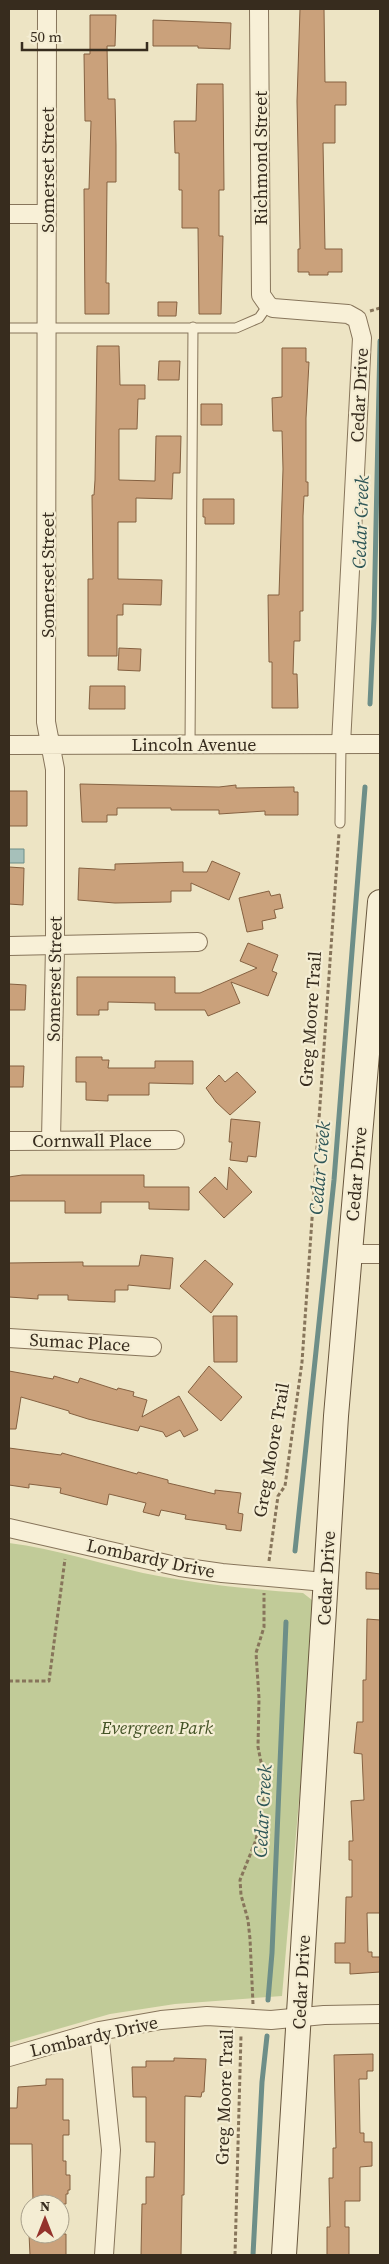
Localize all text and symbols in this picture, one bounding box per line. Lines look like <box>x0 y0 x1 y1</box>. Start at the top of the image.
scale bar <box>22 20 148 52</box>
text: 50 m <box>30 26 62 47</box>
street label: Richmond Street <box>248 91 273 225</box>
street label: Somerset Street <box>35 107 60 233</box>
street label: Cedar Drive <box>344 347 374 443</box>
water label: Cedar Creek <box>345 475 375 569</box>
street label: Somerset Street <box>35 512 60 638</box>
street label: Lincoln Avenue <box>131 732 257 757</box>
street label: Somerset Street <box>40 916 68 1042</box>
street label: Greg Moore Trail <box>293 950 327 1088</box>
water label: Cedar Creek <box>302 1120 336 1216</box>
street label: Cedar Drive <box>339 1126 373 1222</box>
street label: Cornwall Place <box>32 1128 152 1153</box>
street label: Sumac Place <box>29 1327 131 1357</box>
street label: Greg Moore Trail <box>247 1381 295 1519</box>
street label: Cedar Drive <box>311 1530 341 1626</box>
street label: Lombardy Drive <box>85 1532 217 1584</box>
park label: Evergreen Park <box>100 1715 213 1740</box>
water label: Cedar Creek <box>247 1764 277 1858</box>
street label: Cedar Drive <box>286 1934 316 2030</box>
street label: Lombardy Drive <box>28 2009 160 2063</box>
street label: Greg Moore Trail <box>209 2029 239 2165</box>
north arrow <box>20 2194 70 2244</box>
text: N <box>40 2196 50 2216</box>

